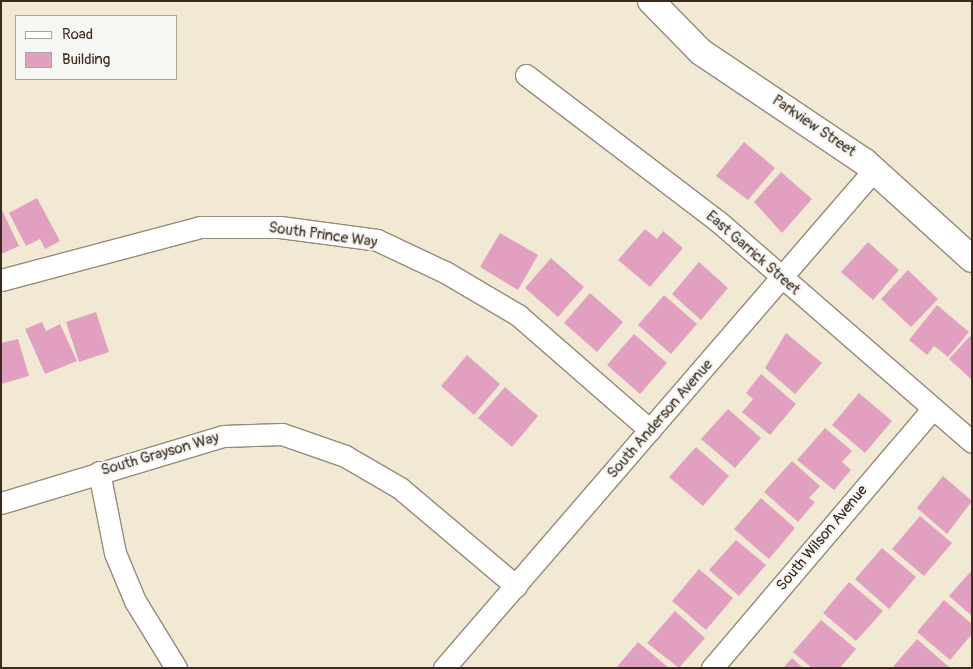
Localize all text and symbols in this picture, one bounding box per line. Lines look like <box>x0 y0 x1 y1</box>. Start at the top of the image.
legend <box>15 15 178 80</box>
text: Road <box>62 25 93 44</box>
text: Building <box>62 50 110 69</box>
street label: Parkview Street <box>769 91 859 161</box>
street label: East Garrick Street <box>702 207 804 299</box>
street label: South Prince Way <box>268 218 378 252</box>
street label: South Anderson Avenue <box>603 356 717 482</box>
street label: South Grayson Way <box>99 429 221 479</box>
street label: South Wilson Avenue <box>773 482 871 594</box>

